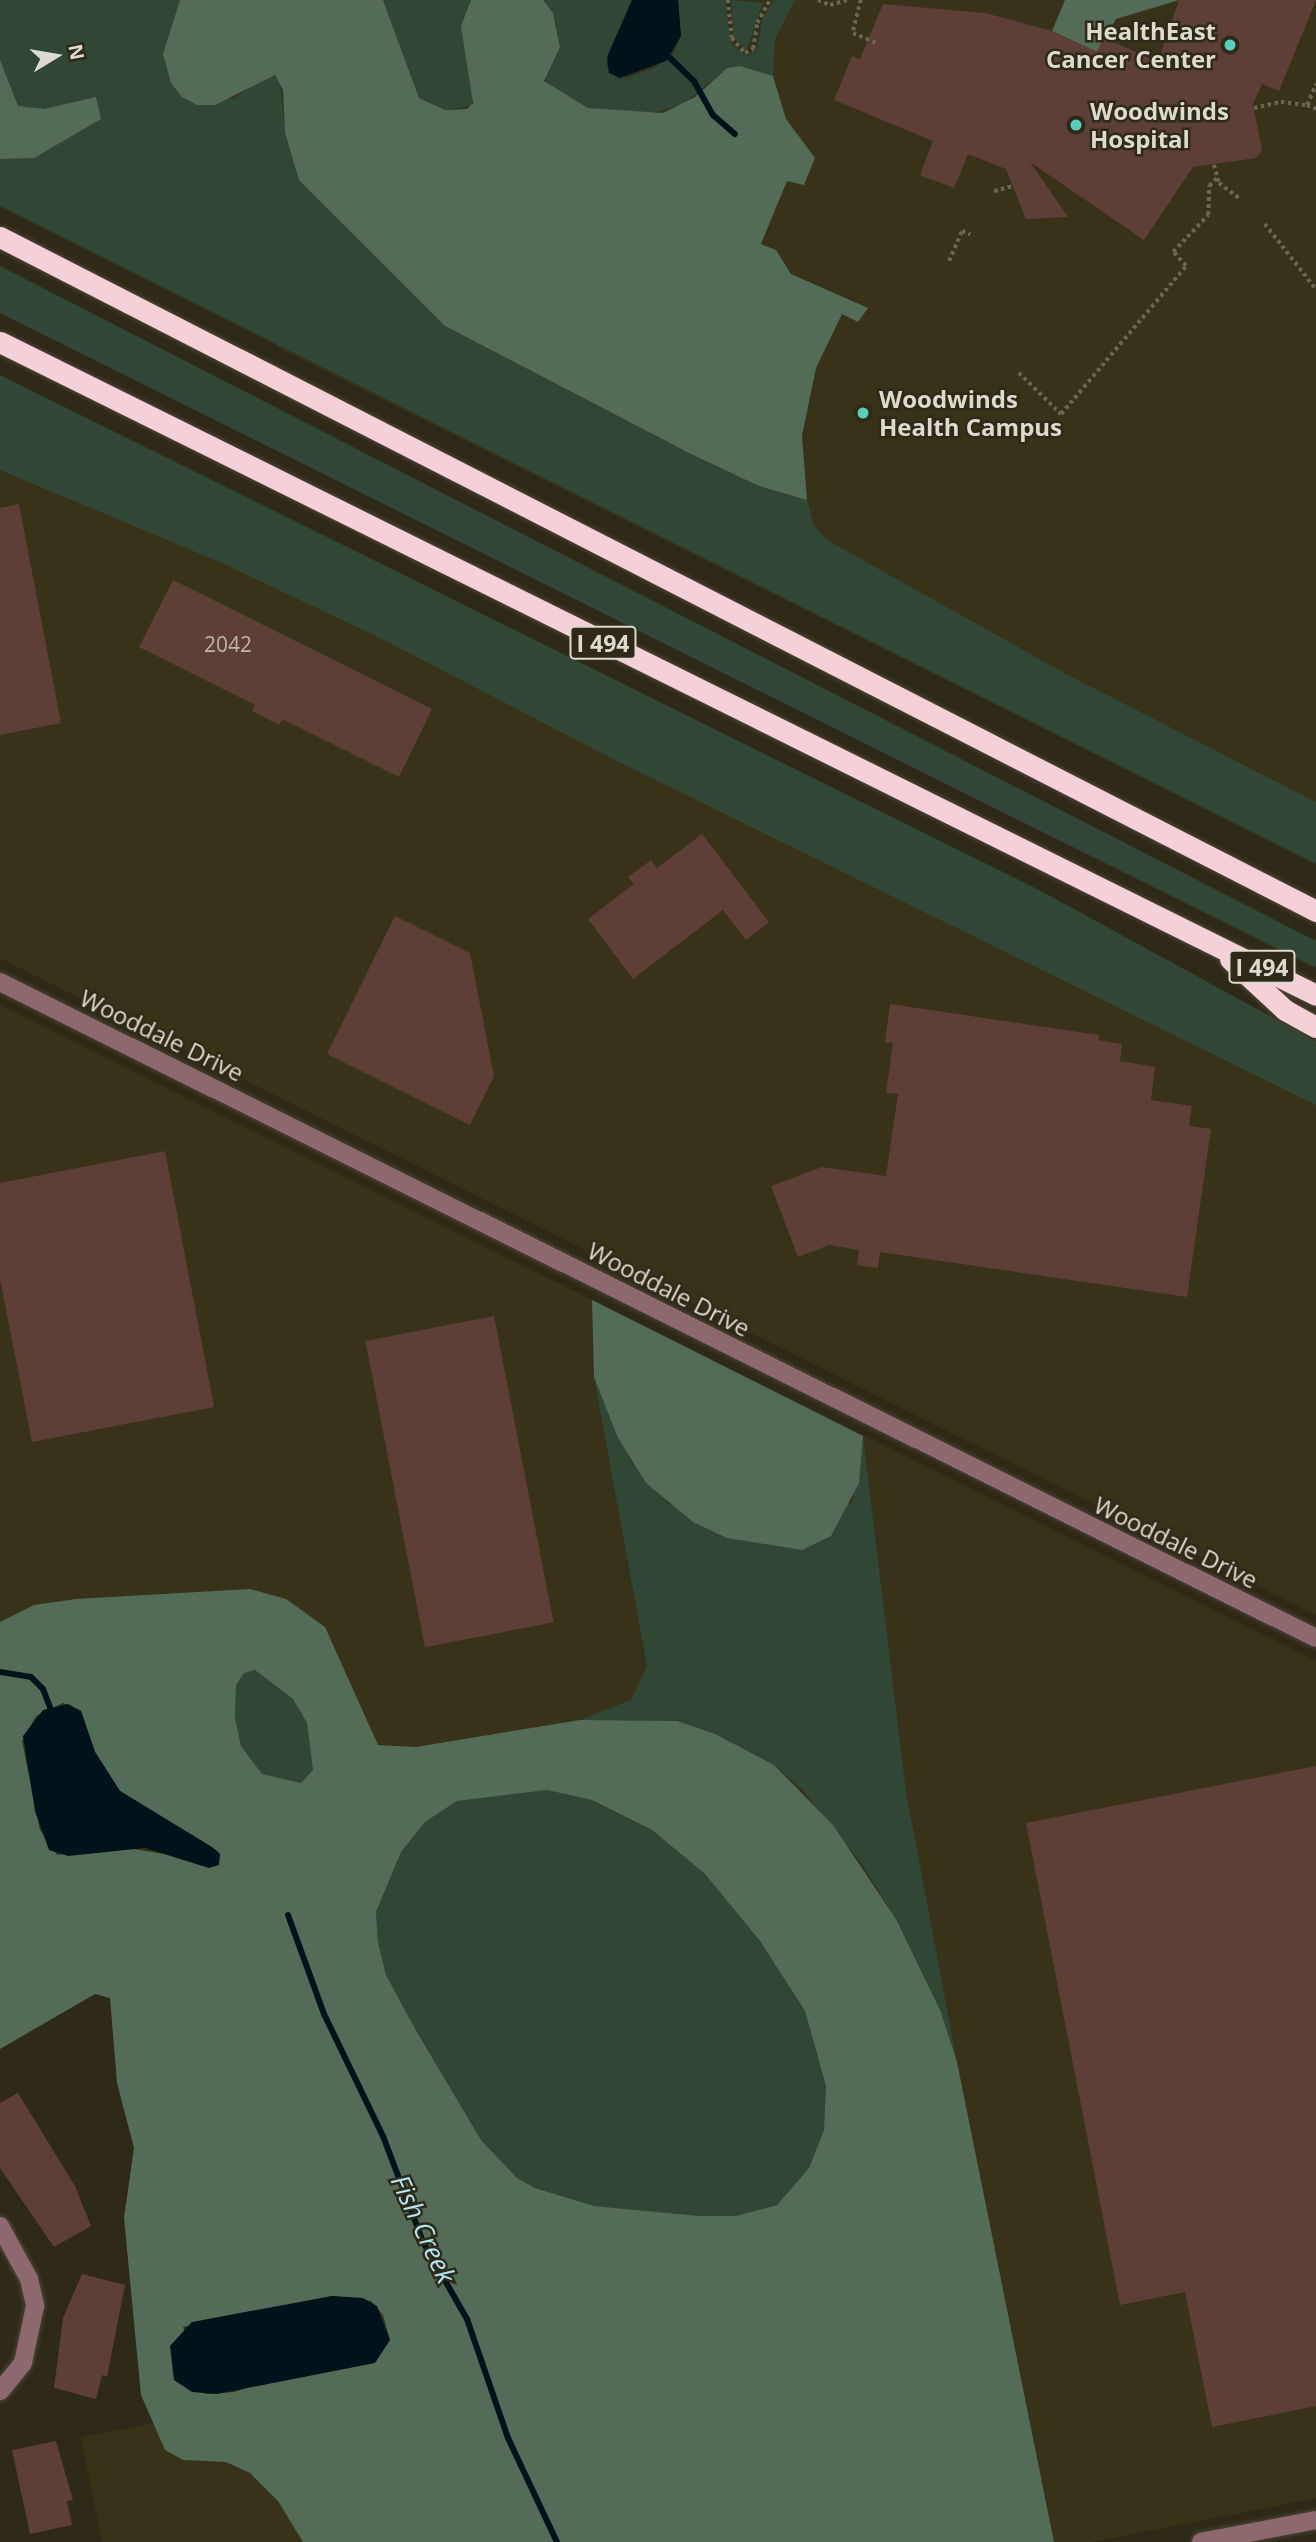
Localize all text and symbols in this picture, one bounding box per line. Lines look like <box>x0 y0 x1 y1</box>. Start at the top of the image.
place label: HealthEast Cancer Center <box>1046 17 1216 73</box>
north arrow <box>21 21 91 91</box>
marker: HealthEast Cancer Center <box>1222 37 1238 53</box>
text: N <box>62 42 91 62</box>
place label: Woodwinds Hospital <box>1090 97 1229 153</box>
marker: Woodwinds Hospital <box>1068 117 1084 133</box>
place label: Woodwinds Health Campus <box>879 385 1062 441</box>
marker: Woodwinds Health Campus <box>853 403 873 423</box>
road number: I 494 <box>568 624 638 663</box>
house number: 2042 <box>204 631 252 657</box>
road number: I 494 <box>1227 948 1297 986</box>
street label: Wooddale Drive <box>76 983 248 1087</box>
street label: Wooddale Drive <box>583 1236 755 1342</box>
street label: Wooddale Drive <box>1090 1490 1262 1594</box>
water label: Fish Creek <box>384 2170 462 2288</box>

